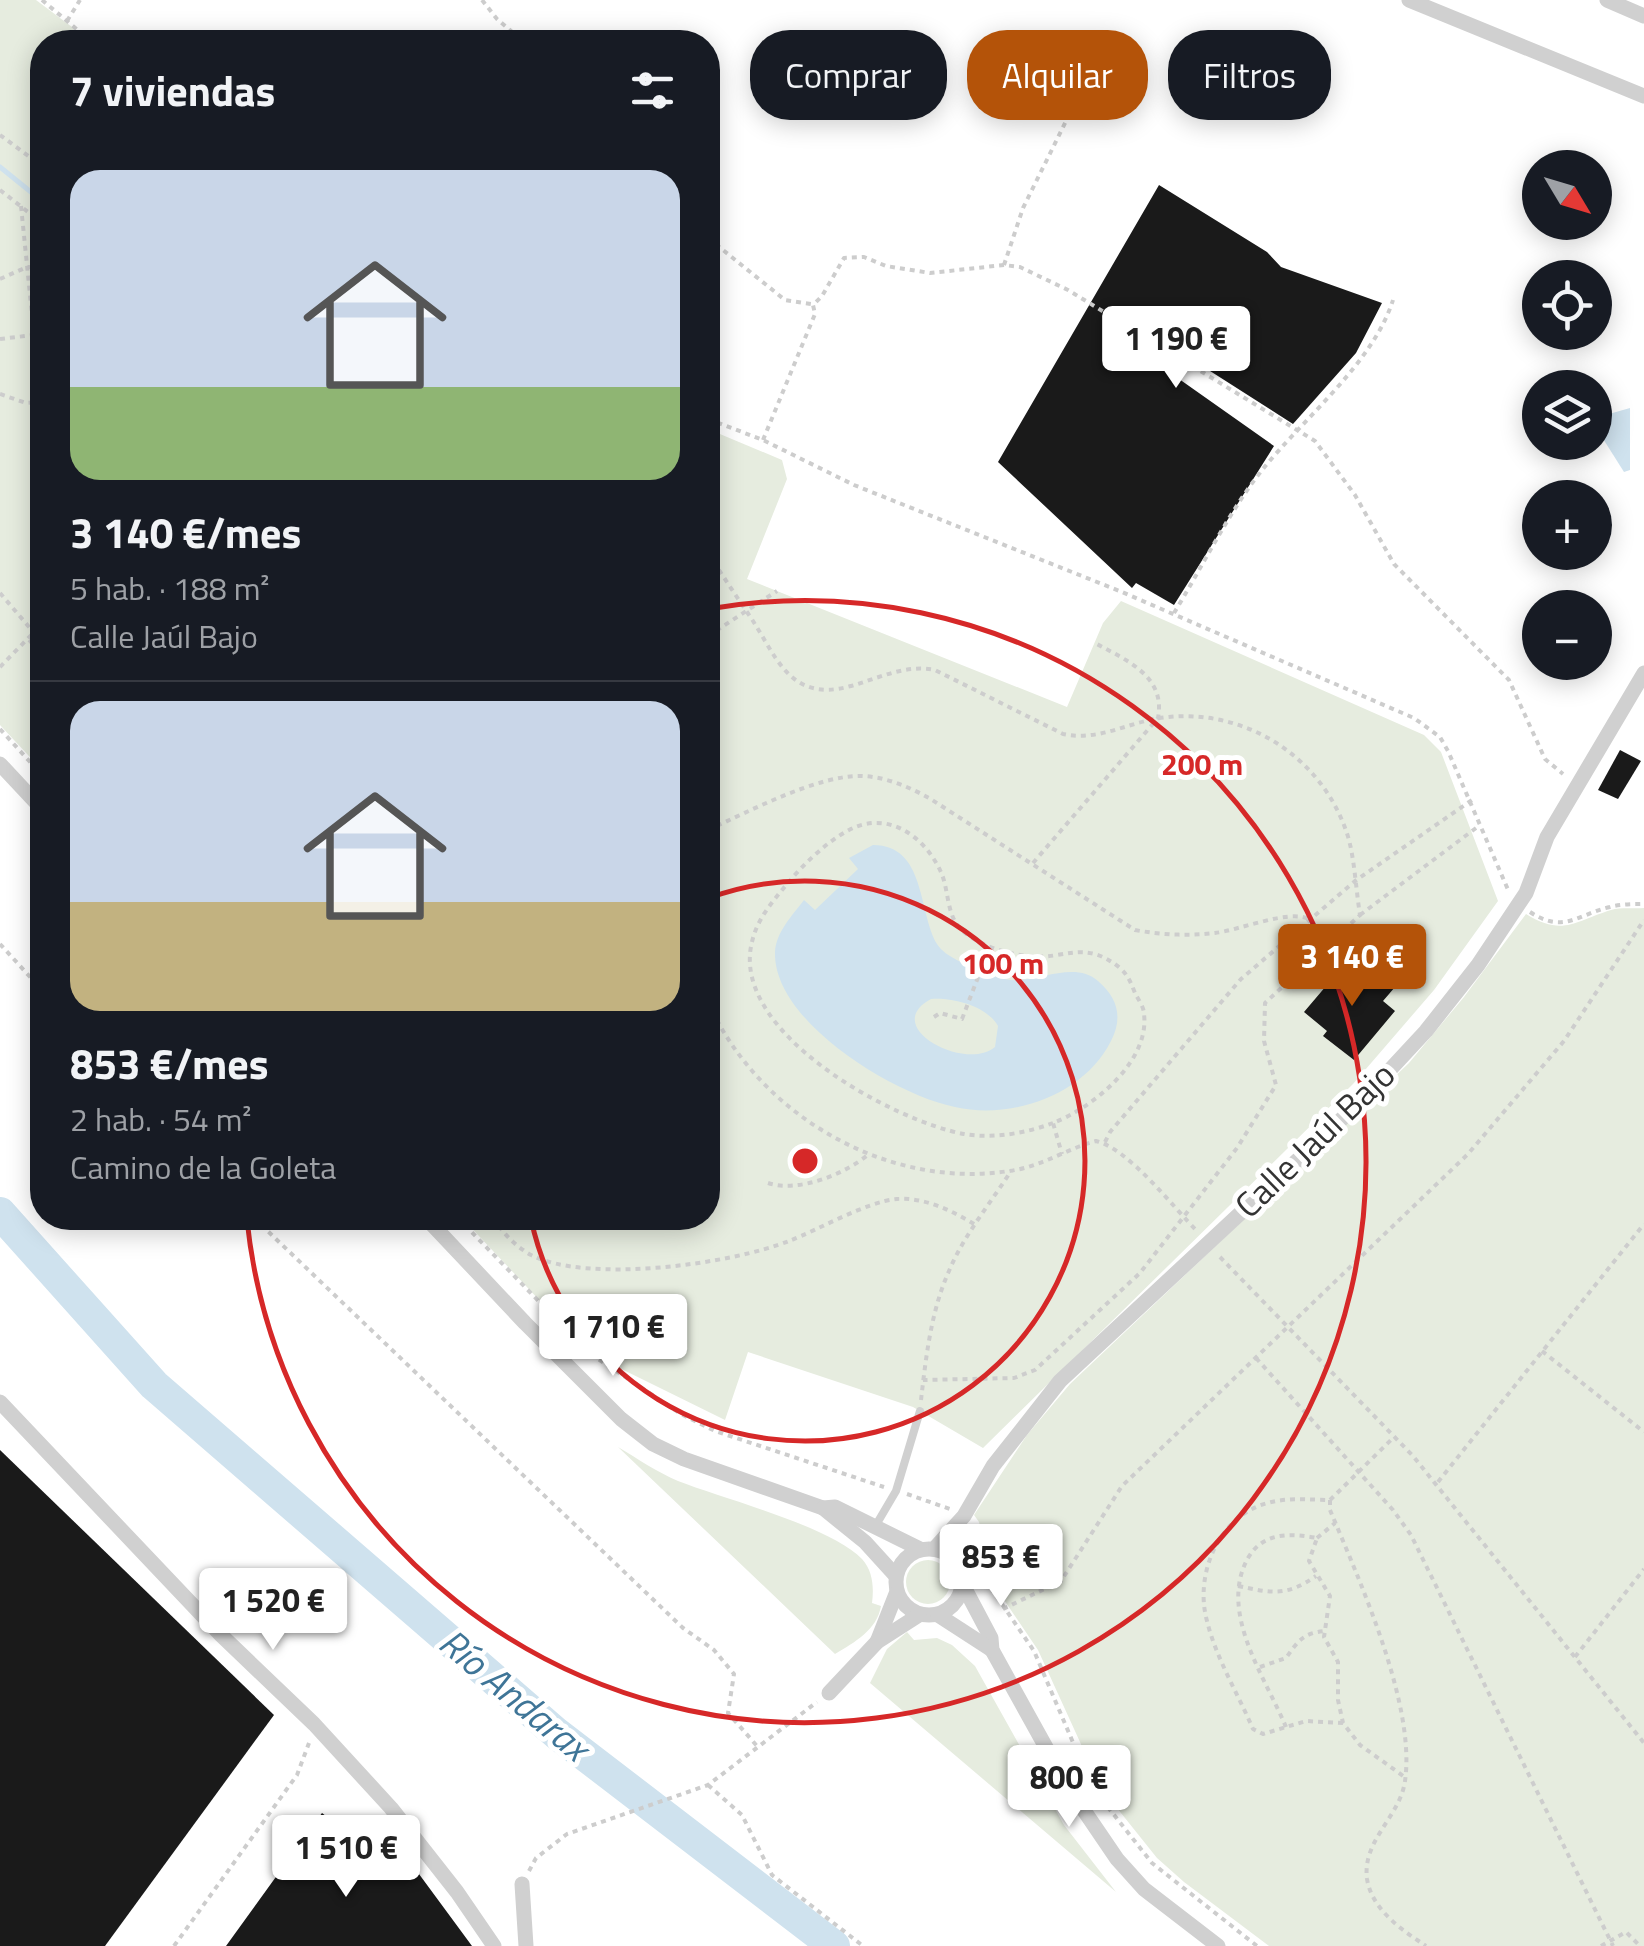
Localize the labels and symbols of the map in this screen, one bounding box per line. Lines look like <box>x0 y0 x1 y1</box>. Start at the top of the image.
north arrow <box>1522 150 1612 240</box>
pin: 1 190 € <box>1084 306 1268 391</box>
text: 200 m <box>1161 741 1243 787</box>
pin: 3 140 € <box>1260 924 1444 1009</box>
text: 100 m <box>962 940 1044 986</box>
street label: Calle Jaúl Bajo <box>1222 1049 1407 1230</box>
centre of rings <box>787 1143 823 1179</box>
pin: 1 710 € <box>521 1294 705 1379</box>
pin: 853 € <box>931 1524 1071 1609</box>
pin: 1 520 € <box>181 1568 365 1653</box>
water label: Río Andarax <box>427 1614 606 1777</box>
pin: 800 € <box>999 1745 1139 1830</box>
pin: 1 510 € <box>254 1815 438 1900</box>

